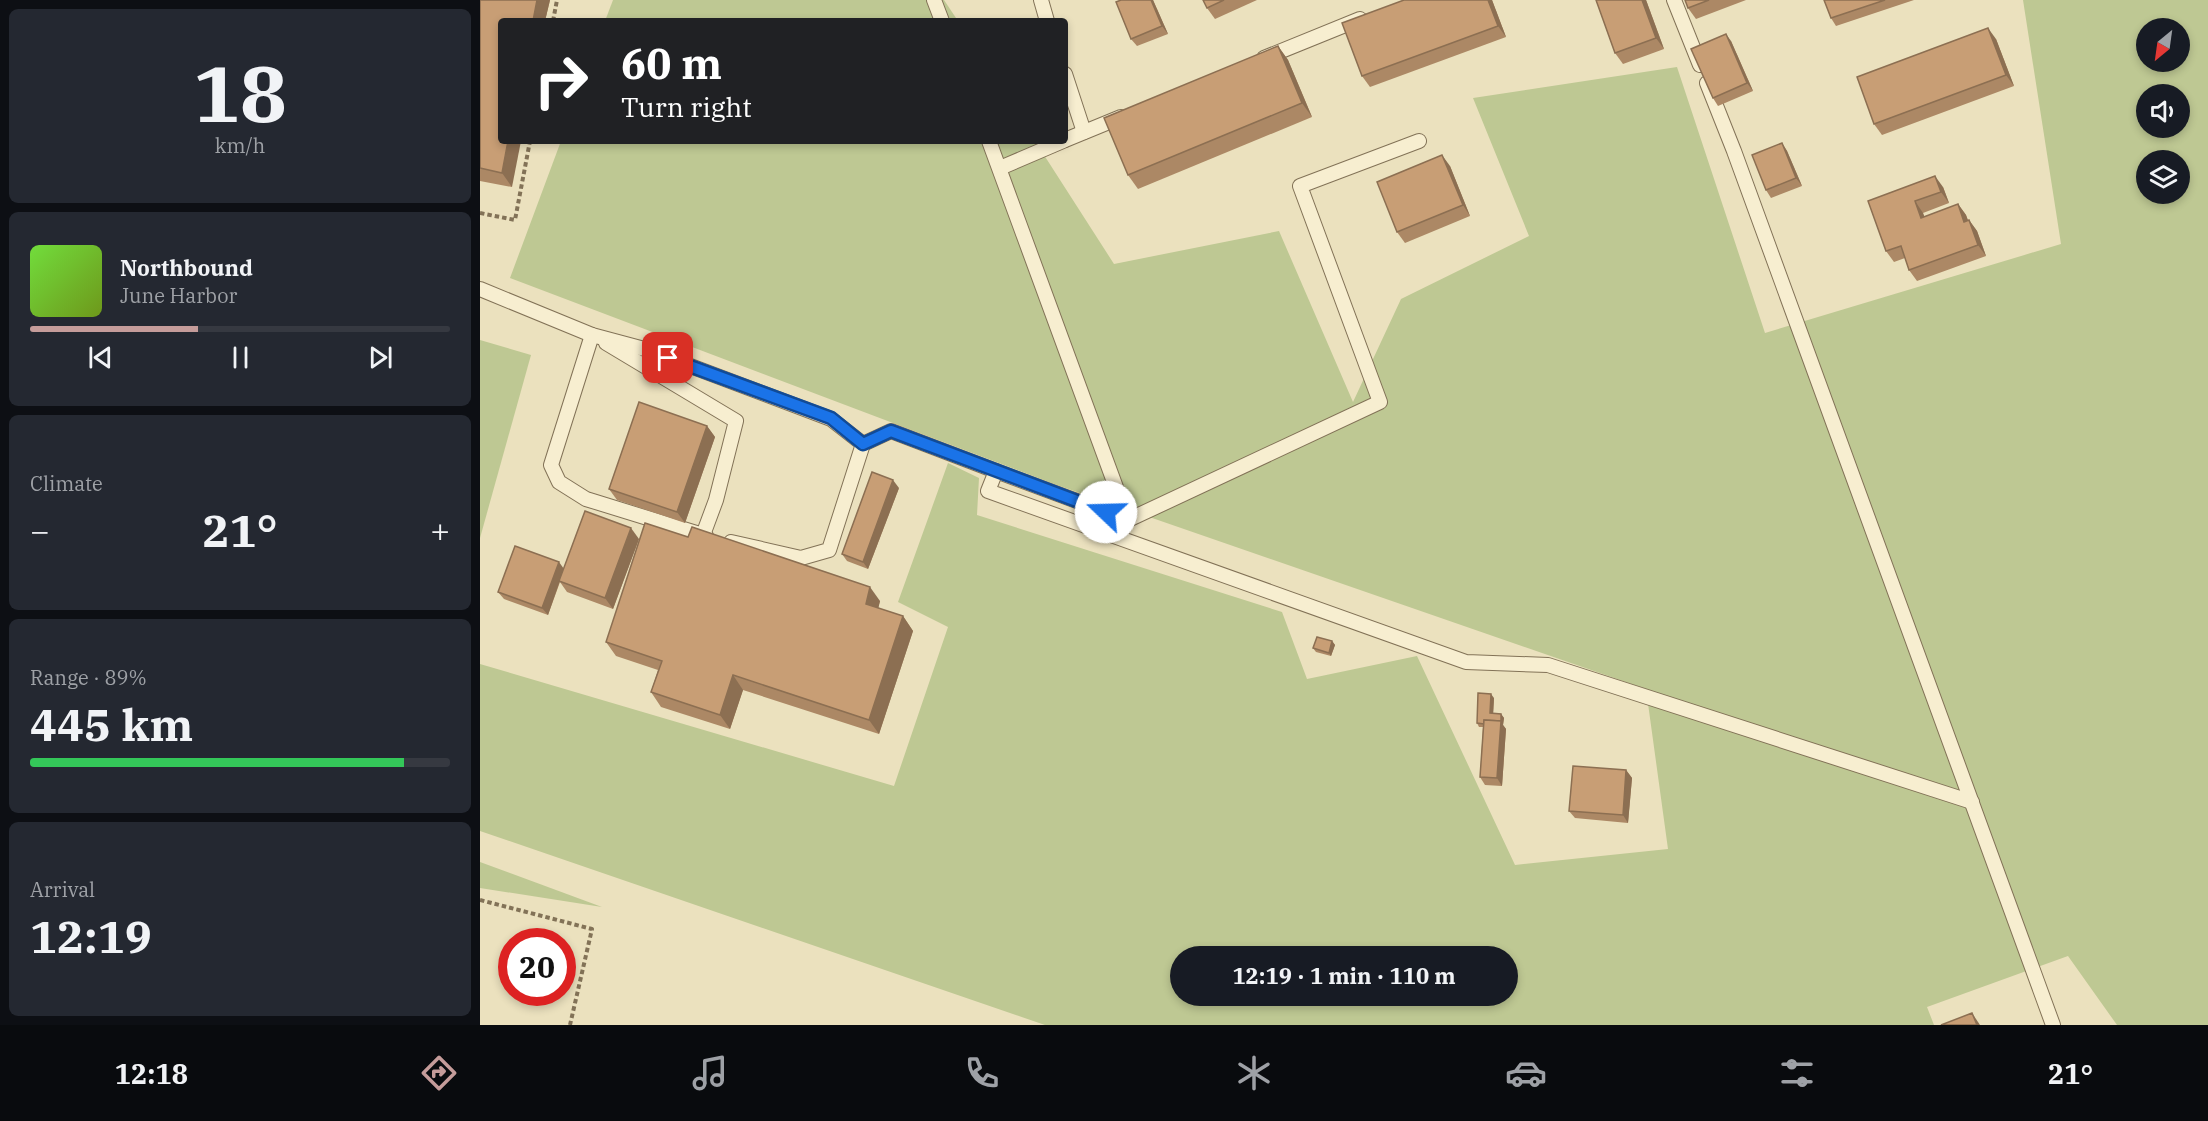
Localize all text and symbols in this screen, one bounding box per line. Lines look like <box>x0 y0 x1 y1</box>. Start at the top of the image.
north arrow <box>2136 18 2190 72</box>
map controls <box>2136 18 2190 204</box>
text: 60 m <box>621 36 722 91</box>
text: 18 <box>193 42 287 143</box>
icon: right <box>522 42 600 120</box>
button: sound <box>2136 84 2190 138</box>
text: Turn right <box>621 89 752 124</box>
text: km/h <box>215 132 265 159</box>
button: layers <box>2136 150 2190 204</box>
text: Northbound <box>120 253 253 282</box>
text: June Harbor <box>120 282 237 309</box>
pin <box>642 332 693 383</box>
icon: previous <box>84 341 117 374</box>
icon: pause <box>224 341 257 374</box>
icon: next <box>364 341 397 374</box>
icon: arrive <box>651 341 684 374</box>
text: Climate <box>30 470 103 497</box>
position arrow <box>1074 480 1138 544</box>
text: 21° <box>202 501 278 559</box>
text: − <box>30 509 50 552</box>
text: + <box>430 509 450 552</box>
text: Range · 89% <box>30 664 147 691</box>
text: 445 km <box>30 695 193 753</box>
text: Arrival <box>30 876 95 903</box>
text: 12:19 <box>30 907 152 965</box>
speed limit sign: 20 <box>498 928 576 1006</box>
text: 12:19 · 1 min · 110 m <box>1232 961 1456 990</box>
icon: directions <box>418 1052 460 1094</box>
icon: music <box>689 1052 731 1094</box>
icon: phone <box>961 1052 1003 1094</box>
icon: climate <box>1233 1052 1275 1094</box>
icon: car <box>1505 1052 1547 1094</box>
icon: filters <box>1776 1052 1818 1094</box>
text: 12:18 <box>115 1056 188 1091</box>
text: 21° <box>2048 1056 2093 1091</box>

